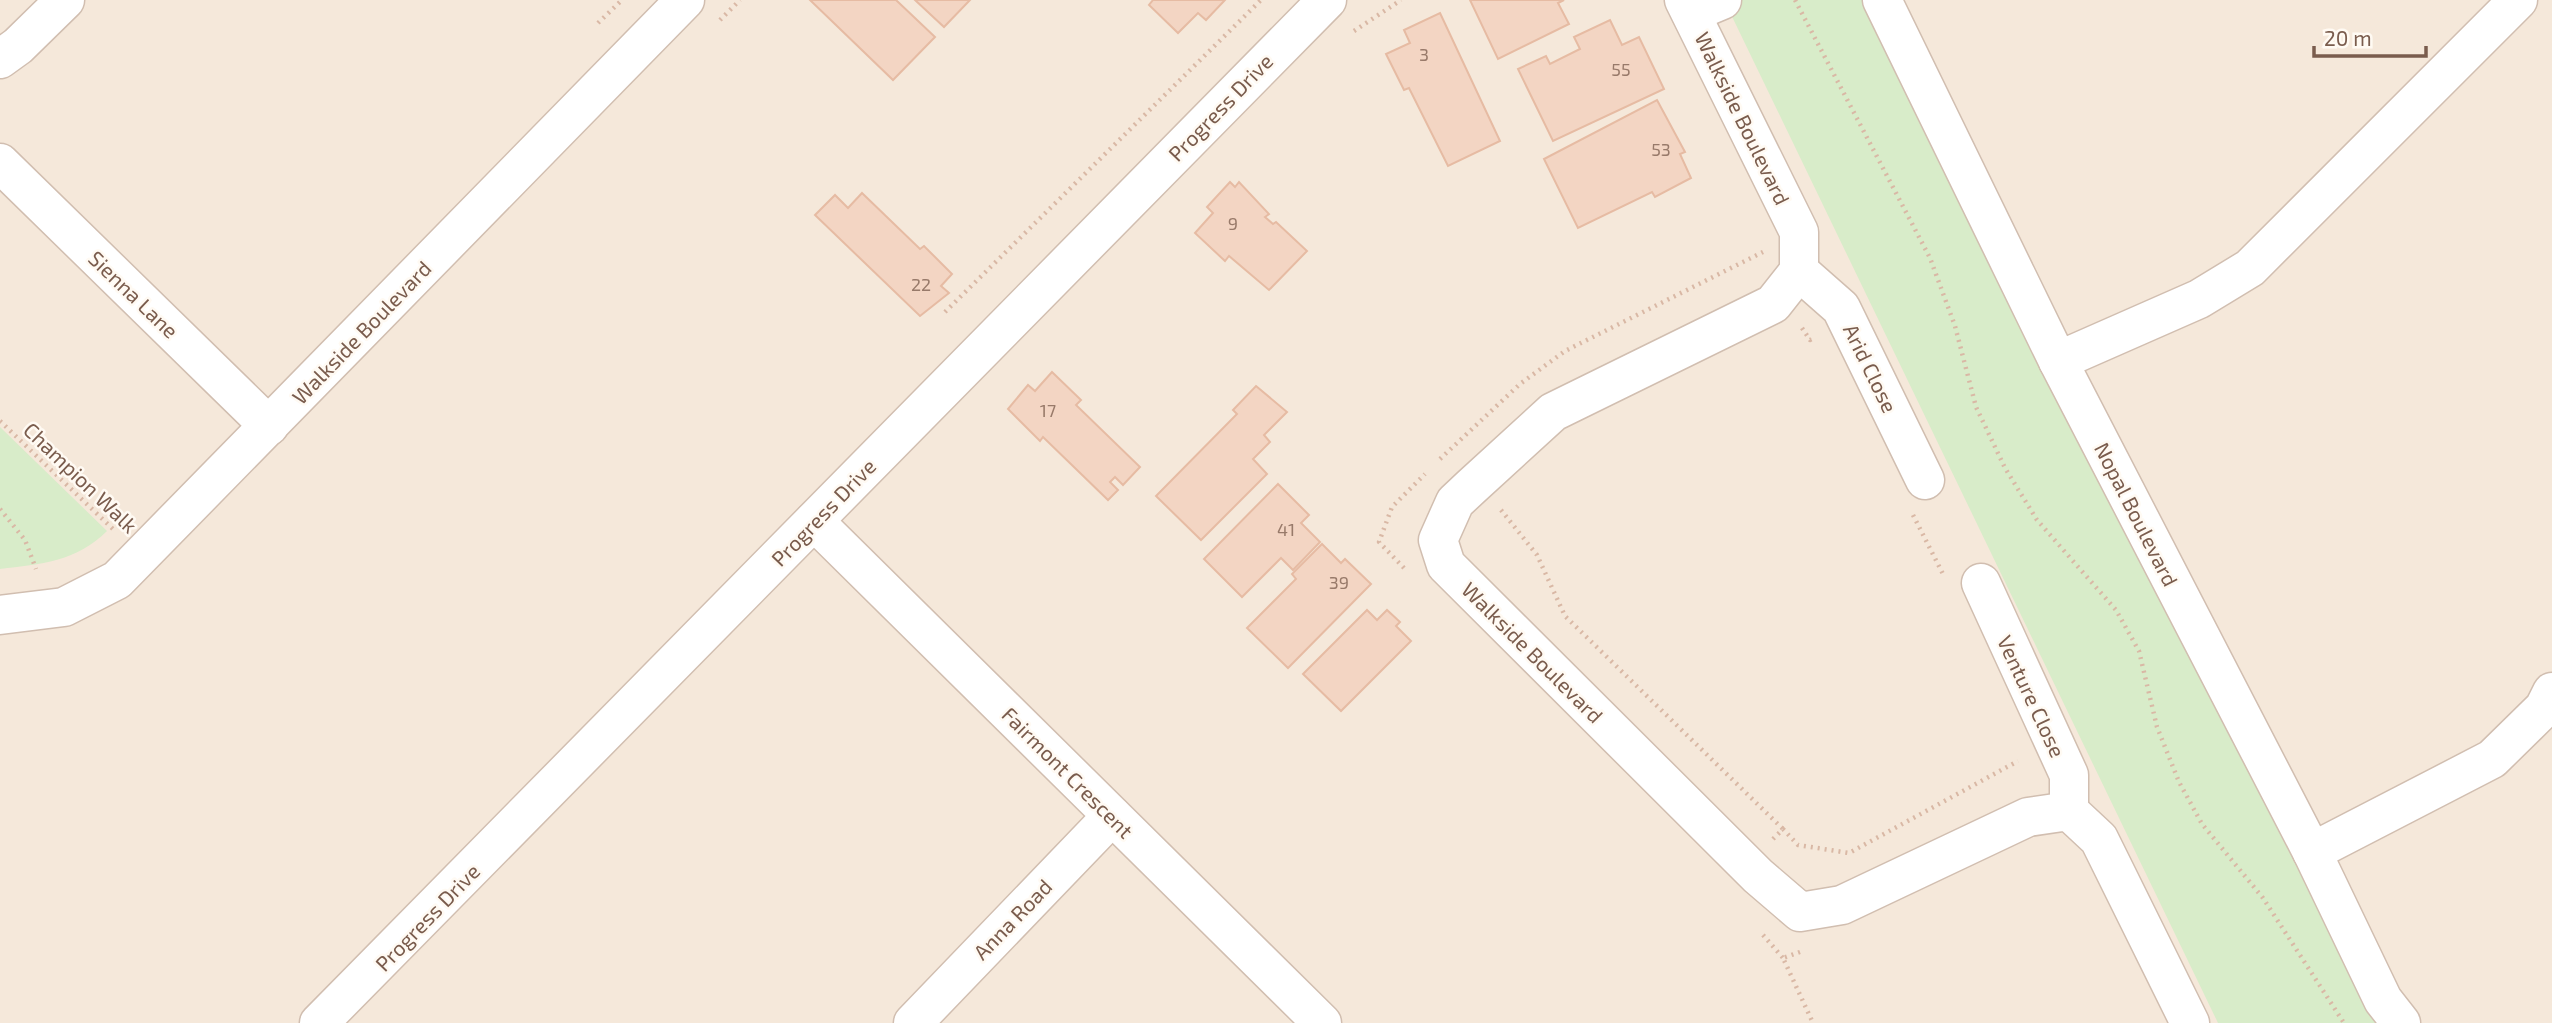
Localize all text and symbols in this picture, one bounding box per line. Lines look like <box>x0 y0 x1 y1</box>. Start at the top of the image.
scale bar <box>2314 14 2426 58</box>
text: 20 m <box>2324 25 2372 50</box>
street label: Walkside Boulevard <box>1690 28 1796 208</box>
house number: 3 <box>1419 43 1429 65</box>
street label: Progress Drive <box>1163 48 1277 166</box>
house number: 55 <box>1611 58 1631 80</box>
house number: 53 <box>1651 138 1671 160</box>
house number: 9 <box>1228 212 1238 234</box>
street label: Sienna Lane <box>84 245 184 343</box>
street label: Walkside Boulevard <box>286 255 436 409</box>
house number: 22 <box>911 273 931 295</box>
street label: Arid Close <box>1839 320 1903 416</box>
house number: 17 <box>1040 399 1056 421</box>
street label: Champion Walk <box>19 417 143 538</box>
street label: Nopal Boulevard <box>2090 438 2184 590</box>
street label: Progress Drive <box>766 453 880 571</box>
house number: 41 <box>1277 518 1295 540</box>
house number: 39 <box>1329 571 1349 593</box>
street label: Walkside Boulevard <box>1457 576 1609 728</box>
street label: Venture Close <box>1993 631 2071 761</box>
street label: Fairmont Crescent <box>997 701 1139 843</box>
street label: Progress Drive <box>370 858 484 976</box>
street label: Anna Road <box>968 874 1056 964</box>

